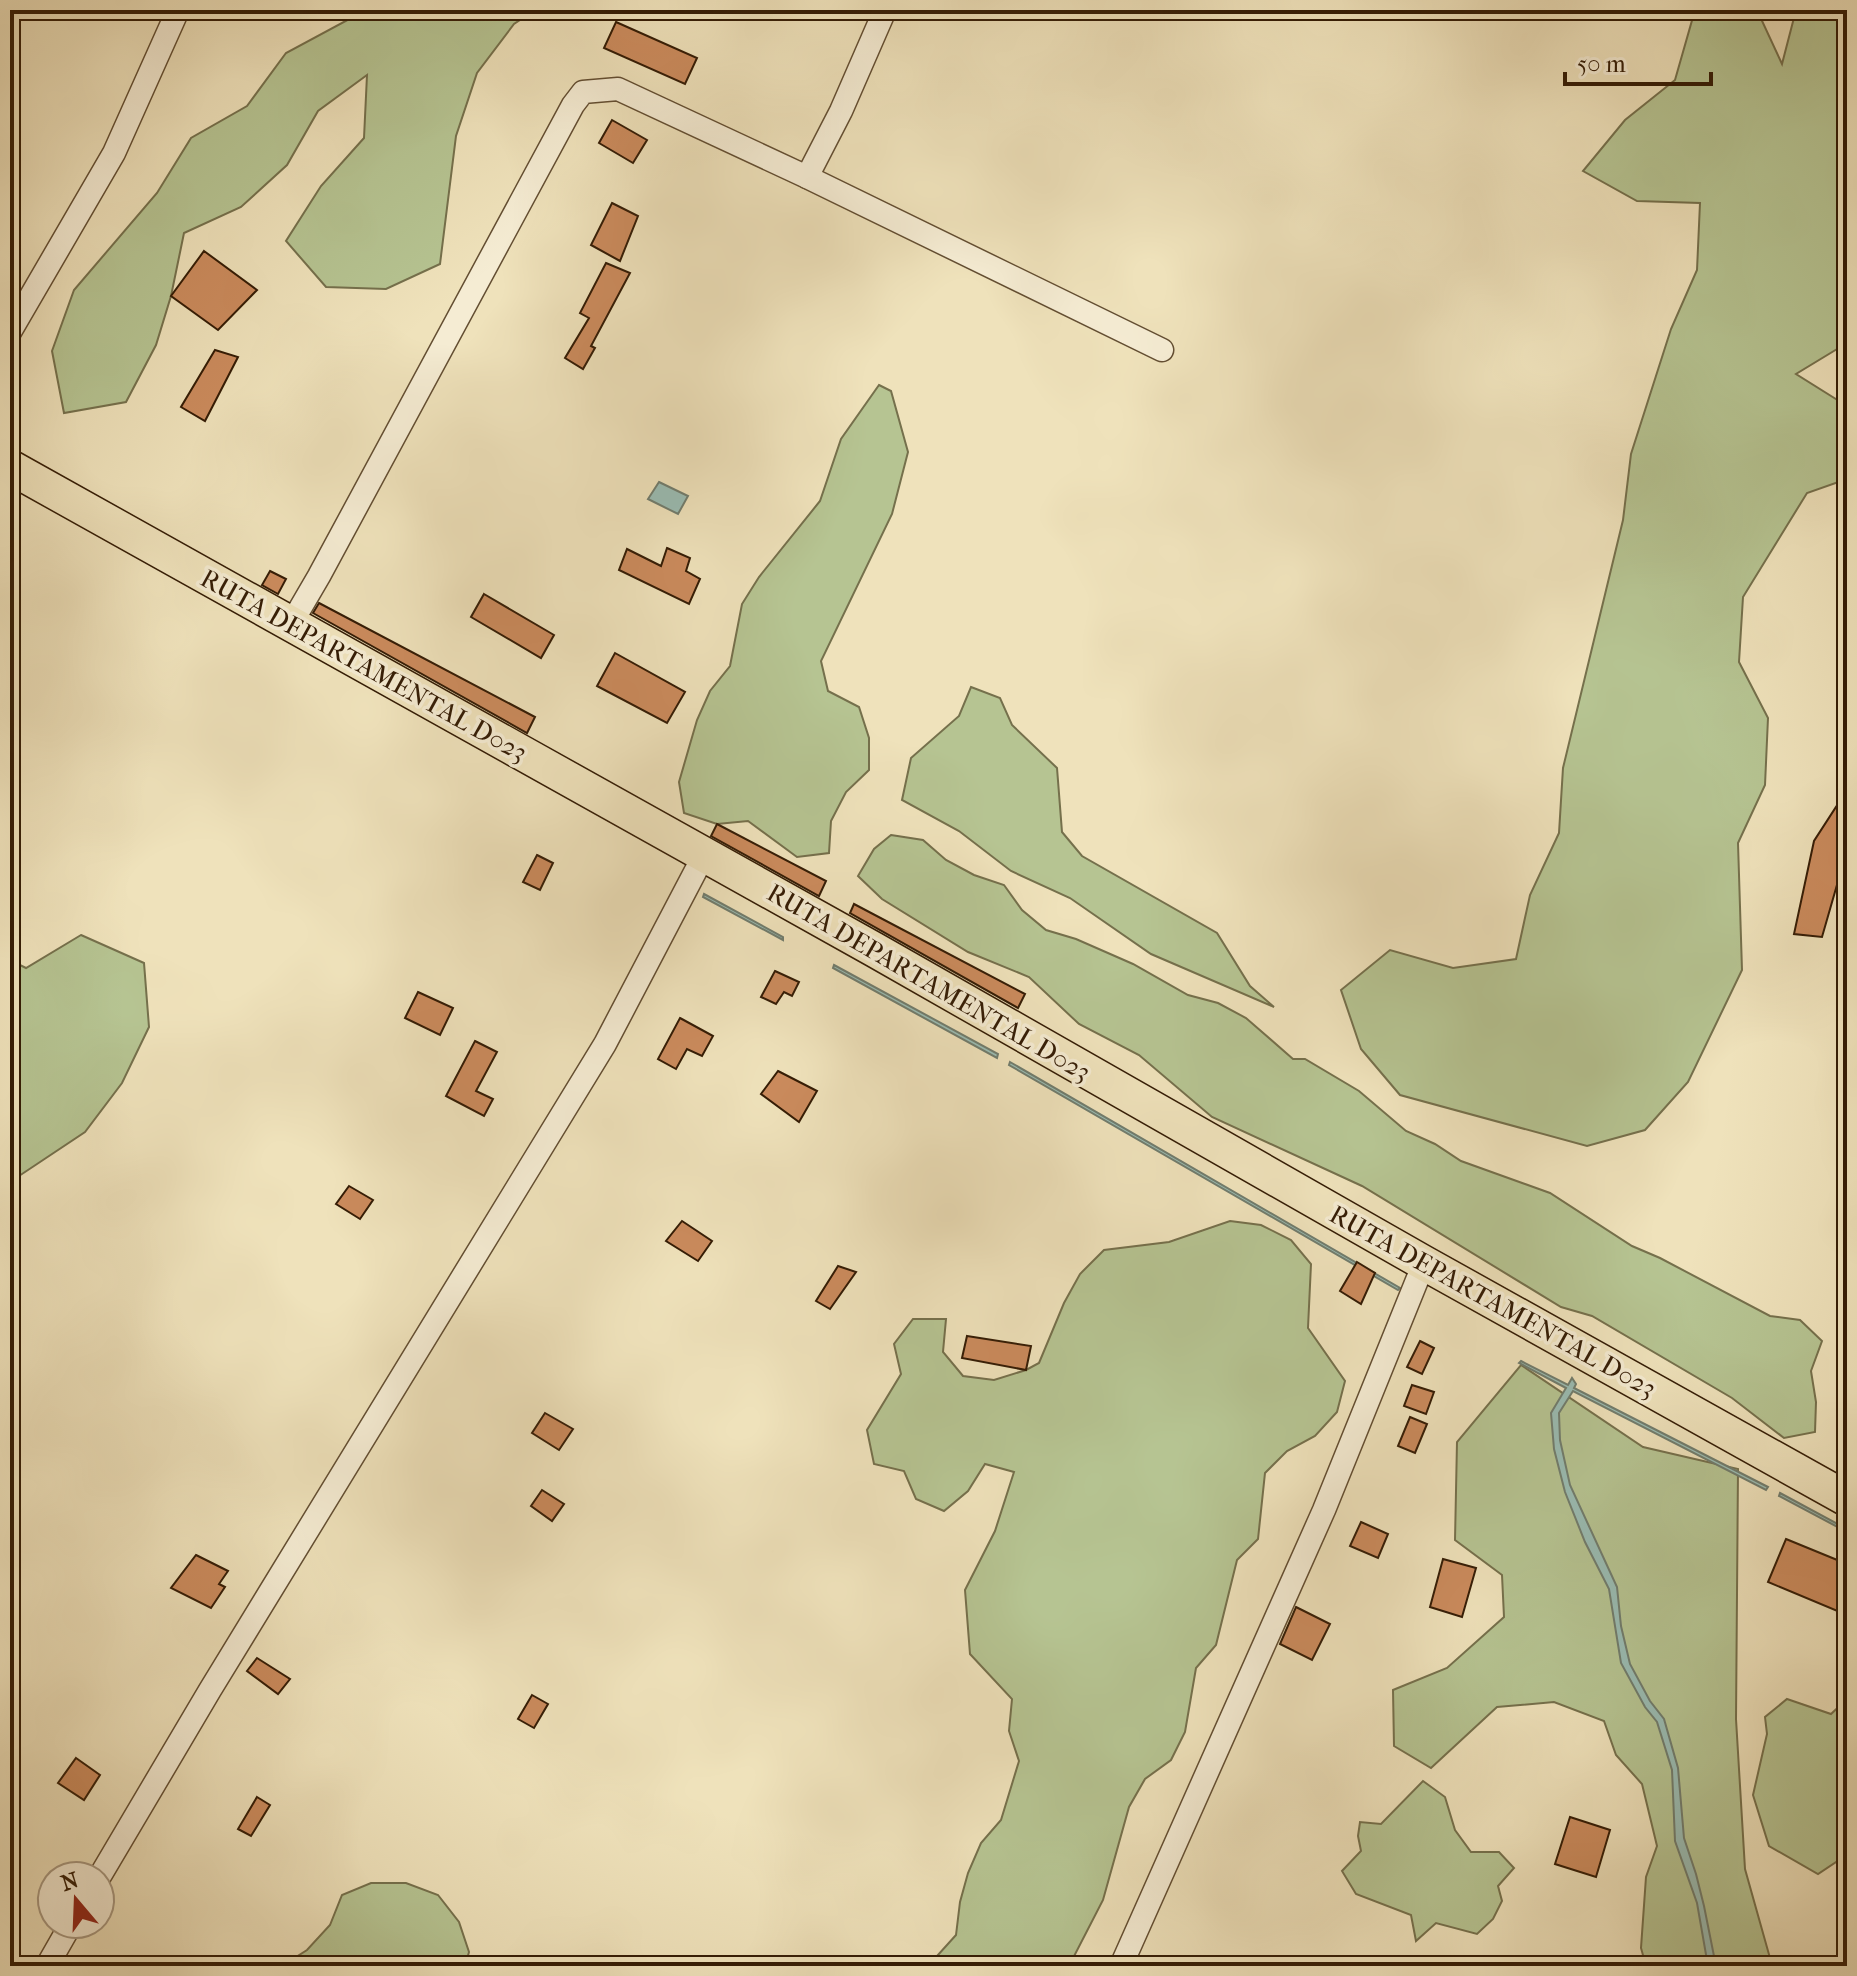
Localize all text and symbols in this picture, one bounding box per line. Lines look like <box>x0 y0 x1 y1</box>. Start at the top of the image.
scale bar <box>1565 36 1711 86</box>
text: 50 m <box>1577 50 1626 78</box>
street label: RUTA DEPARTAMENTAL D023 <box>195 563 532 768</box>
street label: RUTA DEPARTAMENTAL D023 <box>761 877 1096 1088</box>
street label: RUTA DEPARTAMENTAL D023 <box>1324 1199 1661 1404</box>
north arrow <box>36 1860 116 1940</box>
text: N <box>58 1867 82 1897</box>

